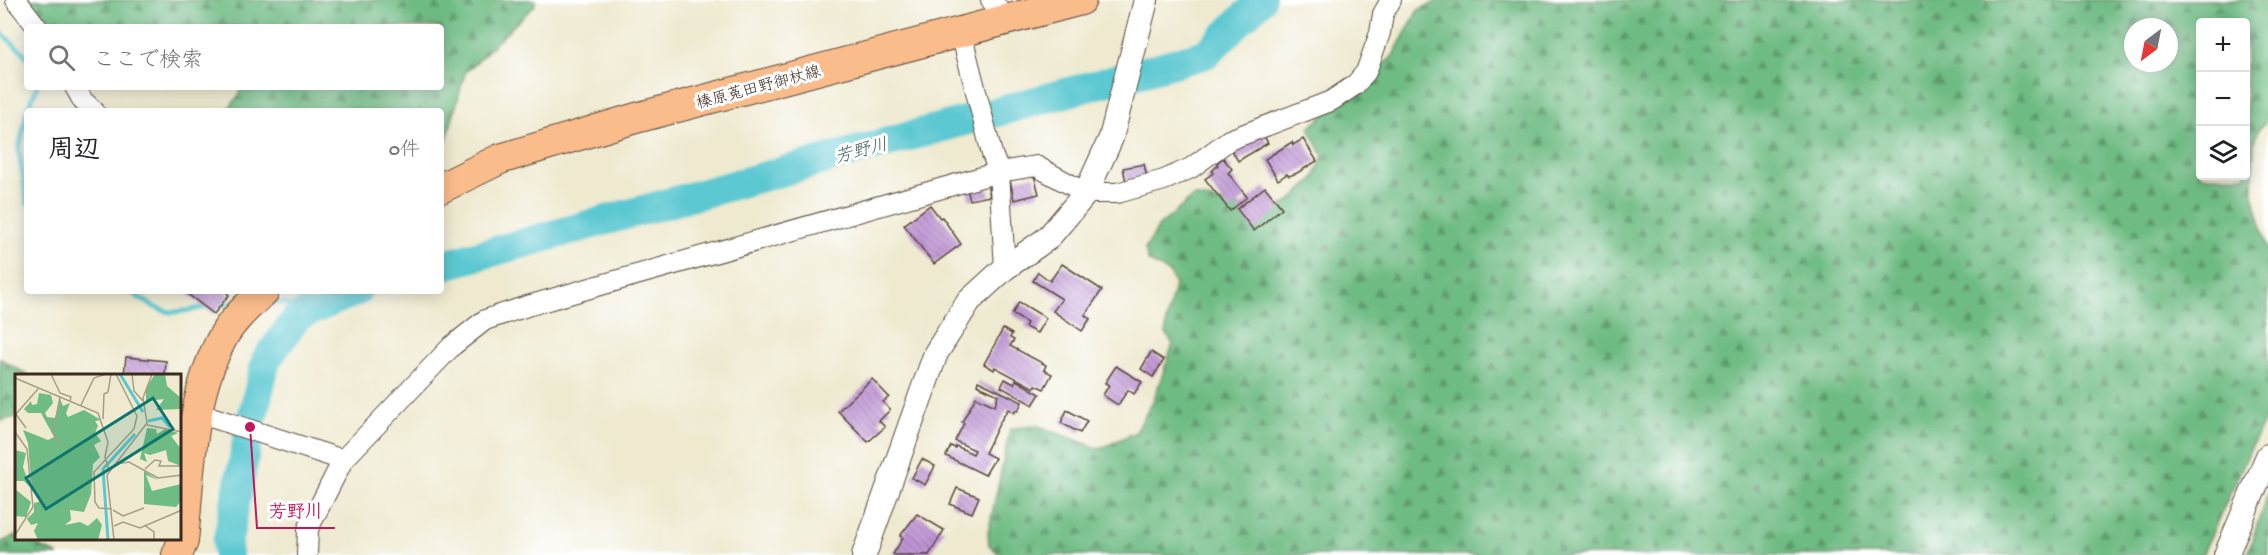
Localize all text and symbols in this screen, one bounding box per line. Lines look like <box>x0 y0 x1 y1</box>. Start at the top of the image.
north arrow <box>2124 18 2178 72</box>
map controls <box>2196 18 2250 180</box>
button: + <box>2196 18 2250 72</box>
search box <box>24 24 444 90</box>
icon: search <box>45 41 78 74</box>
text: ここで検索 <box>93 49 203 75</box>
street label: 榛原菟田野御杖線 <box>694 62 823 115</box>
button: − <box>2196 72 2250 126</box>
button: layers <box>2196 126 2250 180</box>
water label: 芳野川 <box>833 134 890 170</box>
text: 周辺 <box>48 137 100 168</box>
text: 0件 <box>389 140 420 163</box>
inset map <box>15 374 182 540</box>
callout: 芳野川 <box>257 492 335 528</box>
text: 芳野川 <box>269 502 323 524</box>

